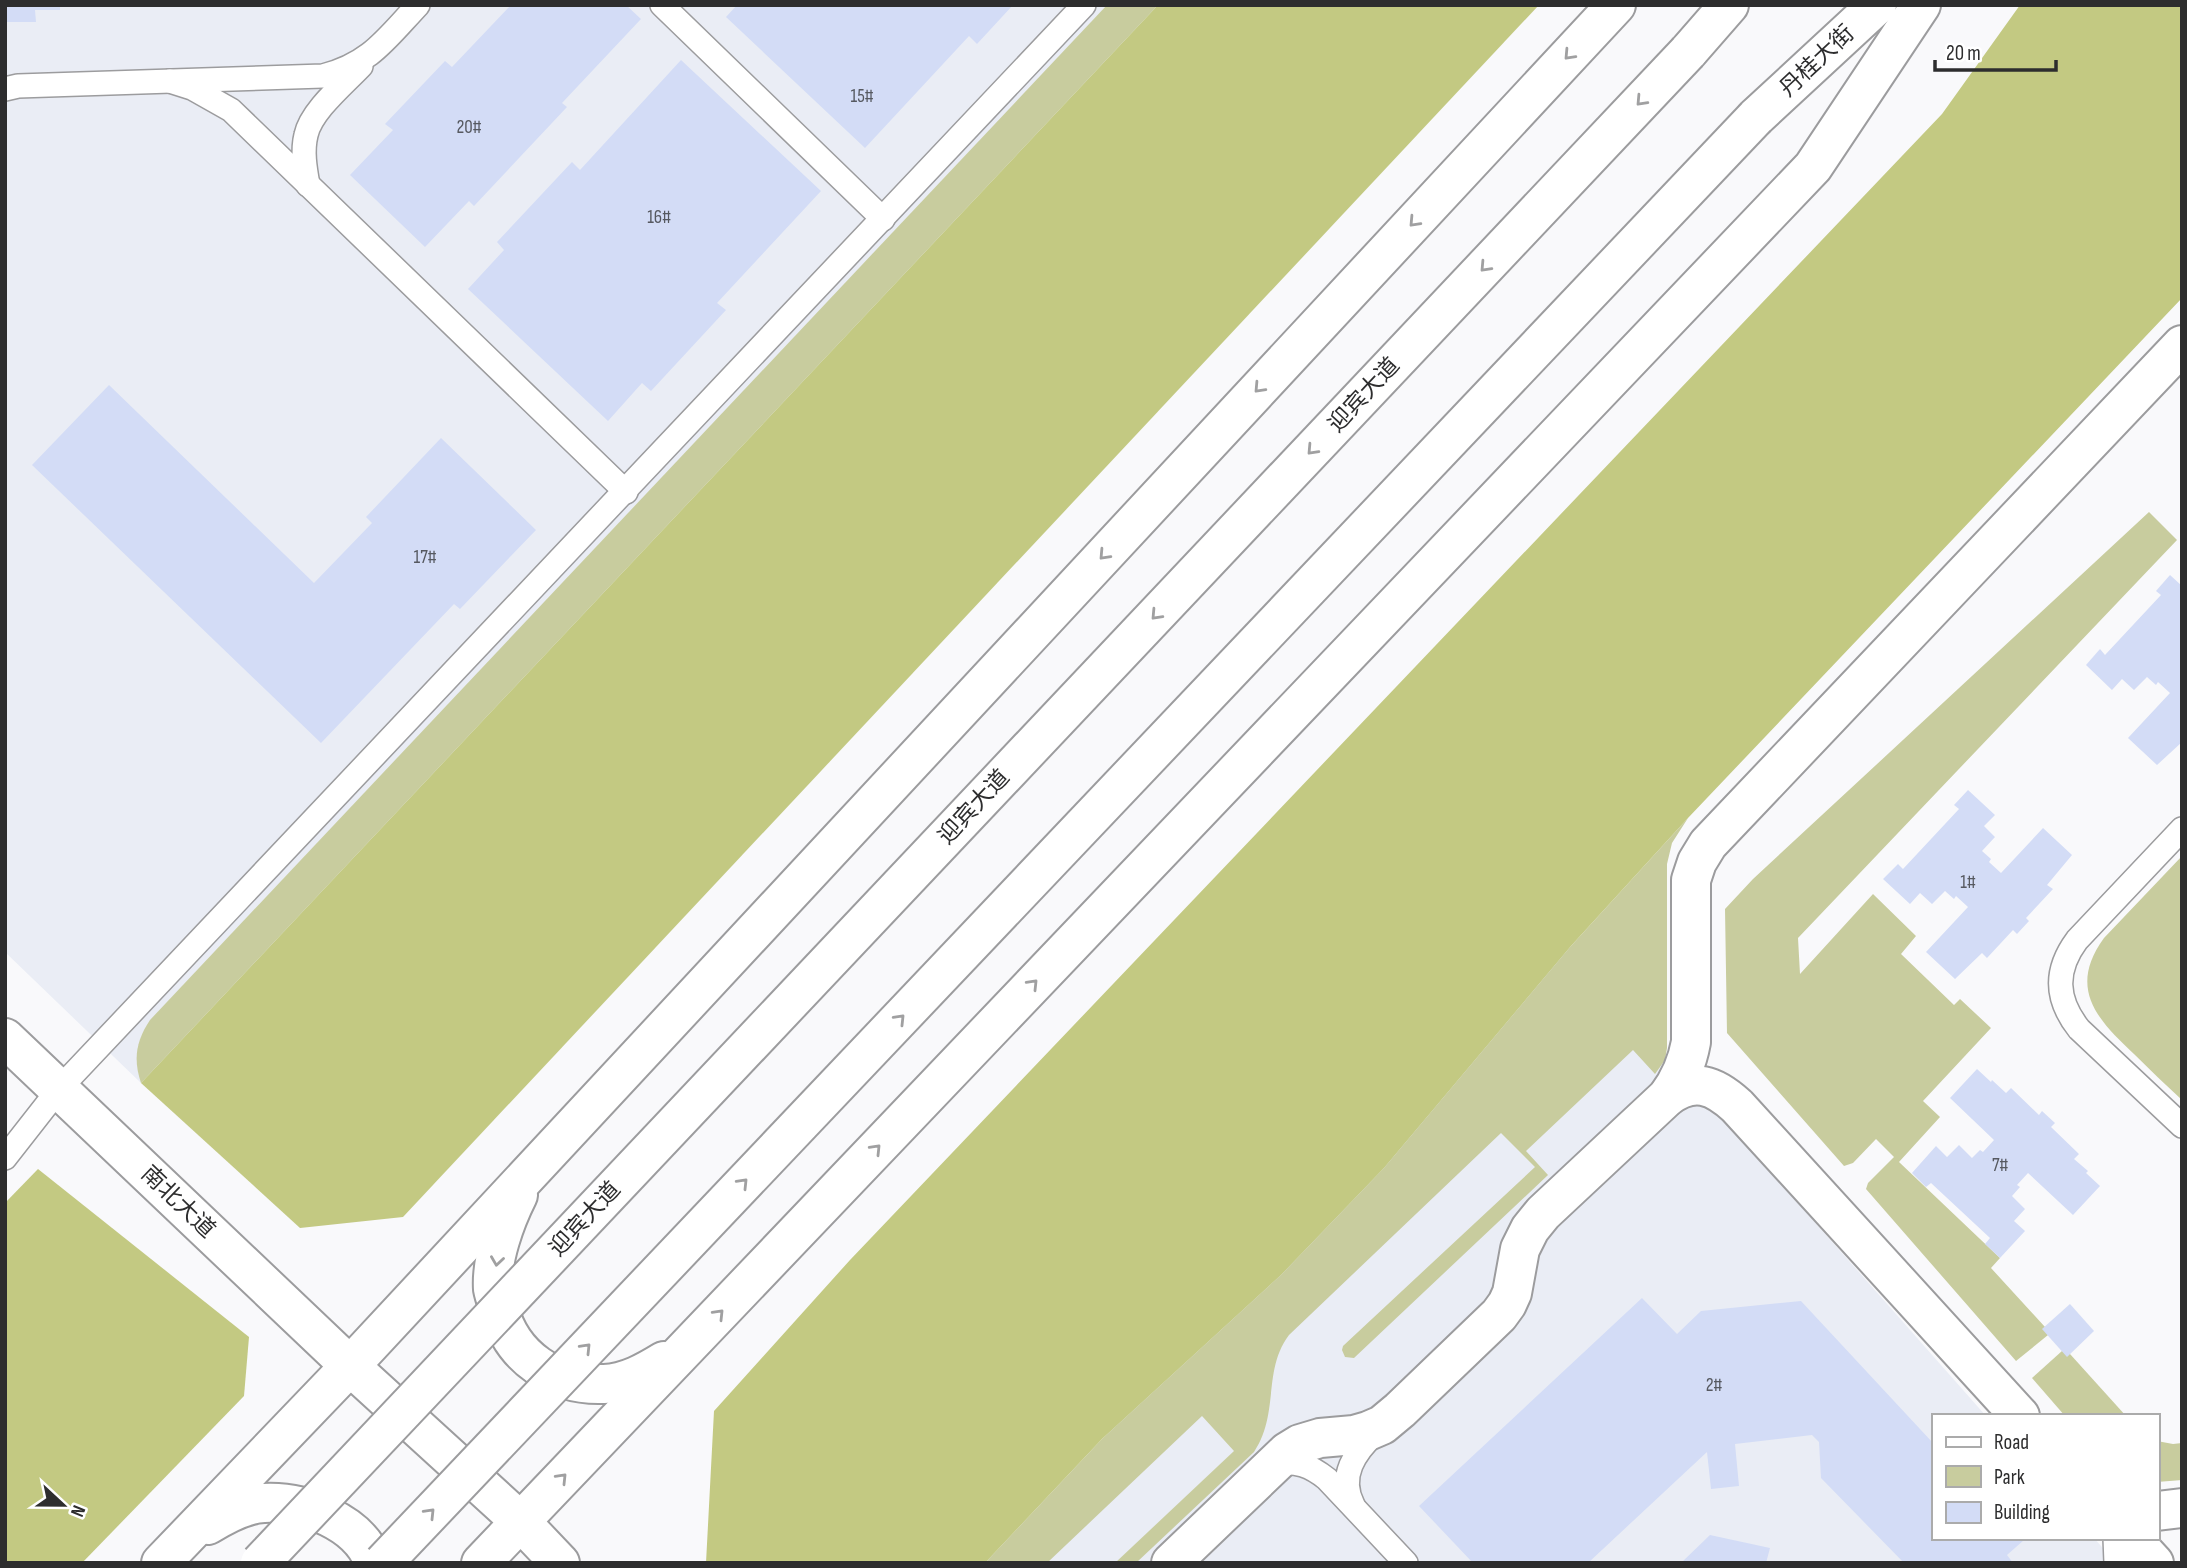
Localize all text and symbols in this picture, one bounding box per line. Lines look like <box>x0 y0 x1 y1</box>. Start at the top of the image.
street label: 丹桂大街 <box>1774 19 1860 103</box>
scale bar <box>1935 28 2056 72</box>
text: 20 m <box>1946 41 1981 66</box>
one-way arrow <box>1565 47 1578 60</box>
house number: 15# <box>851 85 874 108</box>
one-way arrow <box>1637 93 1650 106</box>
house number: 20# <box>457 116 482 139</box>
house number: 16# <box>647 206 671 229</box>
one-way arrow <box>1410 214 1423 227</box>
one-way arrow <box>1481 258 1494 271</box>
street label: 迎宾大道 <box>1322 352 1406 438</box>
one-way arrow <box>1255 380 1268 393</box>
one-way arrow <box>1308 442 1321 455</box>
house number: 17# <box>414 546 437 569</box>
one-way arrow <box>1100 547 1113 560</box>
one-way arrow <box>1151 607 1164 620</box>
street label: 迎宾大道 <box>932 764 1016 850</box>
house number: 1# <box>1960 871 1976 894</box>
one-way arrow <box>1025 980 1038 993</box>
one-way arrow <box>891 1014 904 1027</box>
one-way arrow <box>868 1144 881 1157</box>
house number: 7# <box>1992 1154 2008 1177</box>
street label: 南北大道 <box>135 1160 221 1244</box>
street label: 迎宾大道 <box>543 1176 627 1262</box>
one-way arrow <box>735 1179 747 1192</box>
one-way arrow <box>490 1255 505 1267</box>
one-way arrow <box>711 1309 724 1322</box>
one-way arrow <box>578 1343 591 1356</box>
house number: 2# <box>1706 1374 1723 1397</box>
legend <box>1932 1414 2159 1540</box>
text: Road <box>1994 1430 2029 1455</box>
text: Park <box>1994 1465 2025 1490</box>
north arrow <box>28 1470 98 1540</box>
one-way arrow <box>554 1473 567 1486</box>
text: Building <box>1994 1500 2050 1525</box>
text: N <box>65 1502 90 1520</box>
one-way arrow <box>421 1508 434 1521</box>

